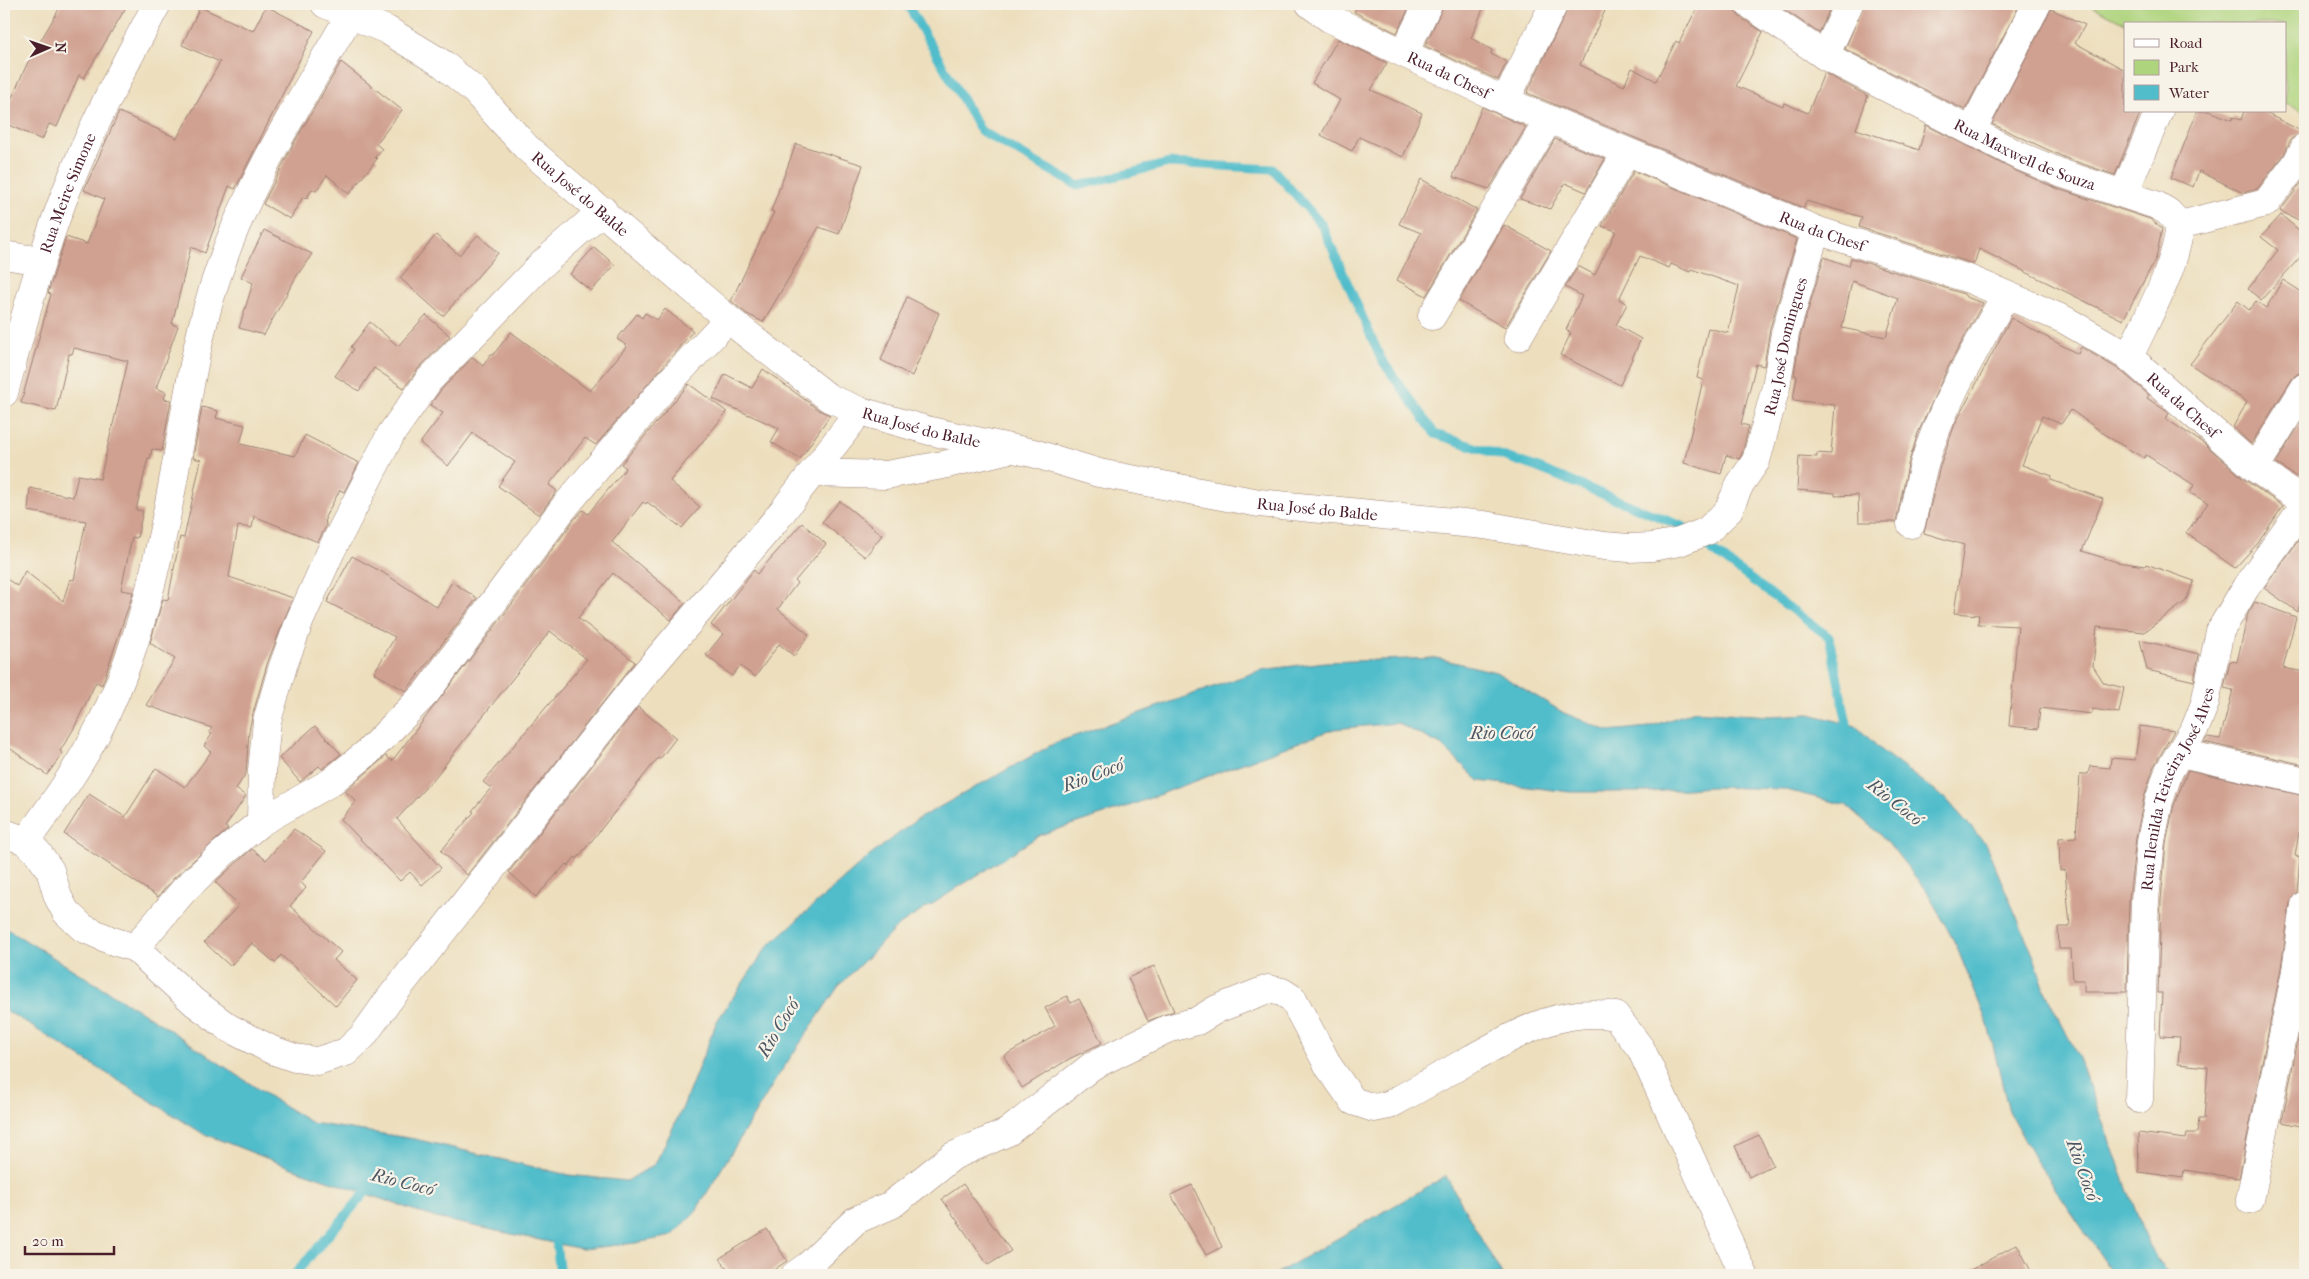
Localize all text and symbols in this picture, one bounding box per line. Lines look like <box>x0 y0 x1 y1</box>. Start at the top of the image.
north arrow <box>22 22 72 72</box>
legend <box>2124 22 2286 112</box>
text: Road <box>2169 34 2203 52</box>
text: N <box>52 42 69 54</box>
street label: Rua da Chesf <box>1404 47 1496 104</box>
text: Park <box>2169 58 2199 76</box>
text: Water <box>2168 84 2209 102</box>
street label: Rua Maxwell de Souza <box>1951 115 2098 194</box>
street label: Rua Meire Simone <box>36 130 100 256</box>
street label: Rua José do Balde <box>528 147 633 241</box>
street label: Rua da Chesf <box>1776 207 1871 256</box>
street label: Rua José Domingues <box>1760 275 1811 418</box>
street label: Rua da Chesf <box>2143 368 2226 444</box>
street label: Rua José do Balde <box>860 403 982 452</box>
street label: Rua José do Balde <box>1256 494 1379 525</box>
street label: Rua Ilenilda Teixeira José Alves <box>2137 686 2218 892</box>
water label: Rio Cocó <box>1469 723 1536 744</box>
water label: Rio Cocó <box>1059 753 1129 797</box>
water label: Rio Cocó <box>1862 774 1928 832</box>
water label: Rio Cocó <box>752 993 805 1062</box>
water label: Rio Cocó <box>2061 1136 2104 1206</box>
water label: Rio Cocó <box>368 1164 439 1201</box>
scale bar <box>25 1224 114 1256</box>
text: 20 m <box>32 1232 64 1250</box>

